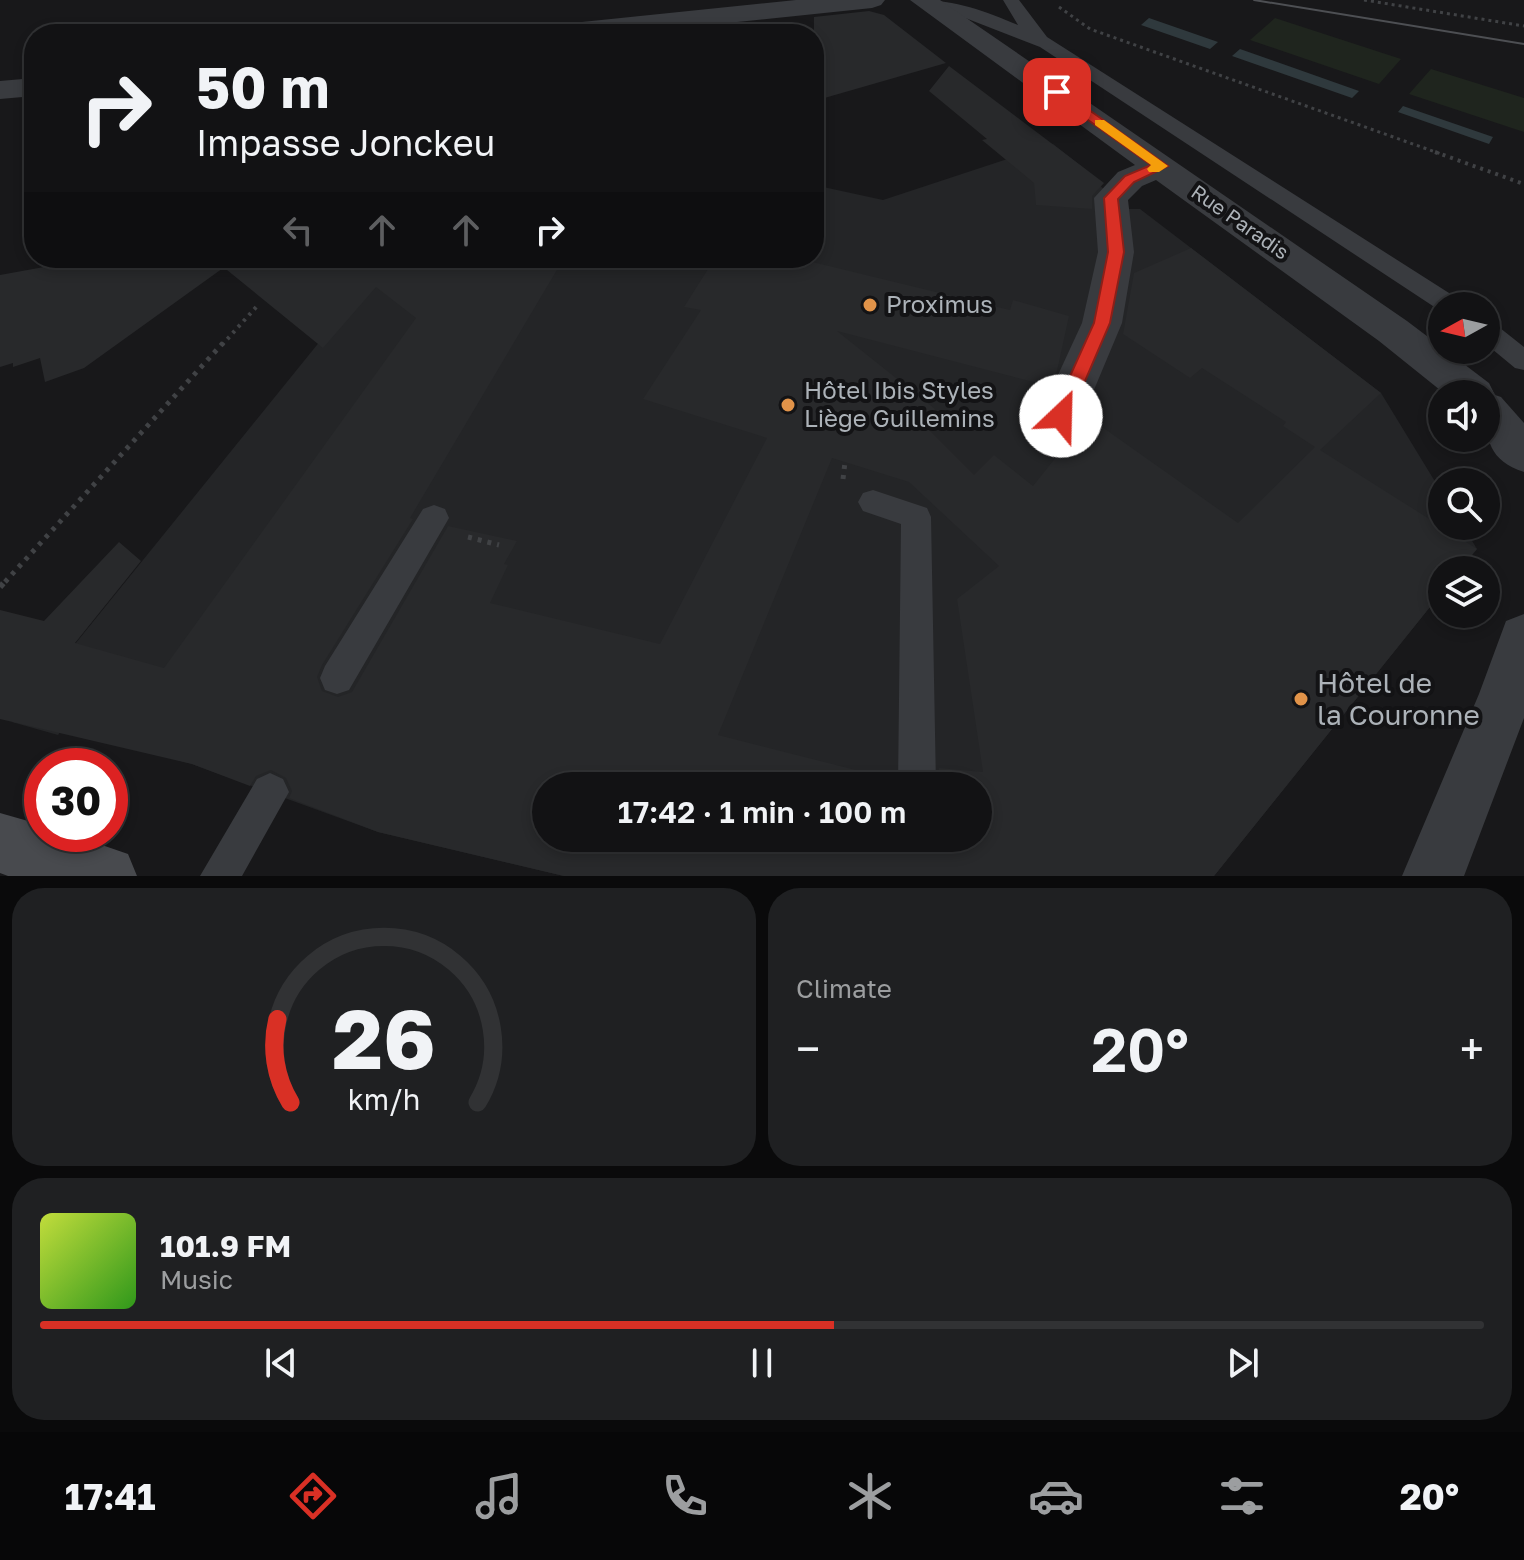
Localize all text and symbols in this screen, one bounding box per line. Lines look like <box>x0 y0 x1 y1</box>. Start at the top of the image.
text: 50 m <box>196 53 330 120</box>
icon: right <box>64 56 168 160</box>
pin <box>1023 58 1091 126</box>
icon: arrive <box>1035 70 1079 114</box>
text: Impasse Jonckeu <box>196 121 495 164</box>
street label: Rue Paradis <box>1187 179 1294 263</box>
icon: left <box>276 208 320 252</box>
icon: ahead <box>360 208 404 252</box>
icon: ahead <box>444 208 488 252</box>
icon: right <box>528 208 572 252</box>
place label: Proximus <box>886 289 993 318</box>
north arrow <box>1428 292 1500 364</box>
map controls <box>1428 292 1500 628</box>
marker: Proximus <box>861 296 879 314</box>
position arrow <box>1019 374 1103 458</box>
place label: Hôtel Ibis Styles Liège Guillemins <box>804 375 995 432</box>
button: sound <box>1428 380 1500 452</box>
marker: Hôtel Ibis Styles Liège Guillemins <box>779 396 797 414</box>
button: search <box>1428 468 1500 540</box>
button: layers <box>1428 556 1500 628</box>
place label: Hôtel de la Couronne <box>1317 666 1480 731</box>
marker: Hôtel de la Couronne <box>1292 690 1310 708</box>
speed limit sign: 30 <box>24 748 128 852</box>
text: 17:42 · 1 min · 100 m <box>618 794 906 830</box>
text: Climate <box>796 973 892 1004</box>
text: 26 <box>332 987 436 1087</box>
text: 20° <box>1091 1013 1189 1085</box>
text: − <box>796 1022 820 1075</box>
text: + <box>1460 1022 1484 1075</box>
text: km/h <box>348 1082 420 1116</box>
text: 101.9 FM <box>160 1228 291 1264</box>
text: Music <box>160 1264 233 1295</box>
icon: previous <box>259 1341 303 1385</box>
icon: pause <box>740 1341 784 1385</box>
icon: next <box>1221 1341 1265 1385</box>
icon: directions <box>285 1468 341 1524</box>
icon: music <box>471 1468 527 1524</box>
icon: phone <box>657 1468 713 1524</box>
icon: climate <box>842 1468 898 1524</box>
icon: car <box>1028 1468 1084 1524</box>
icon: filters <box>1214 1468 1270 1524</box>
text: 17:41 <box>65 1475 156 1518</box>
text: 20° <box>1400 1475 1459 1518</box>

